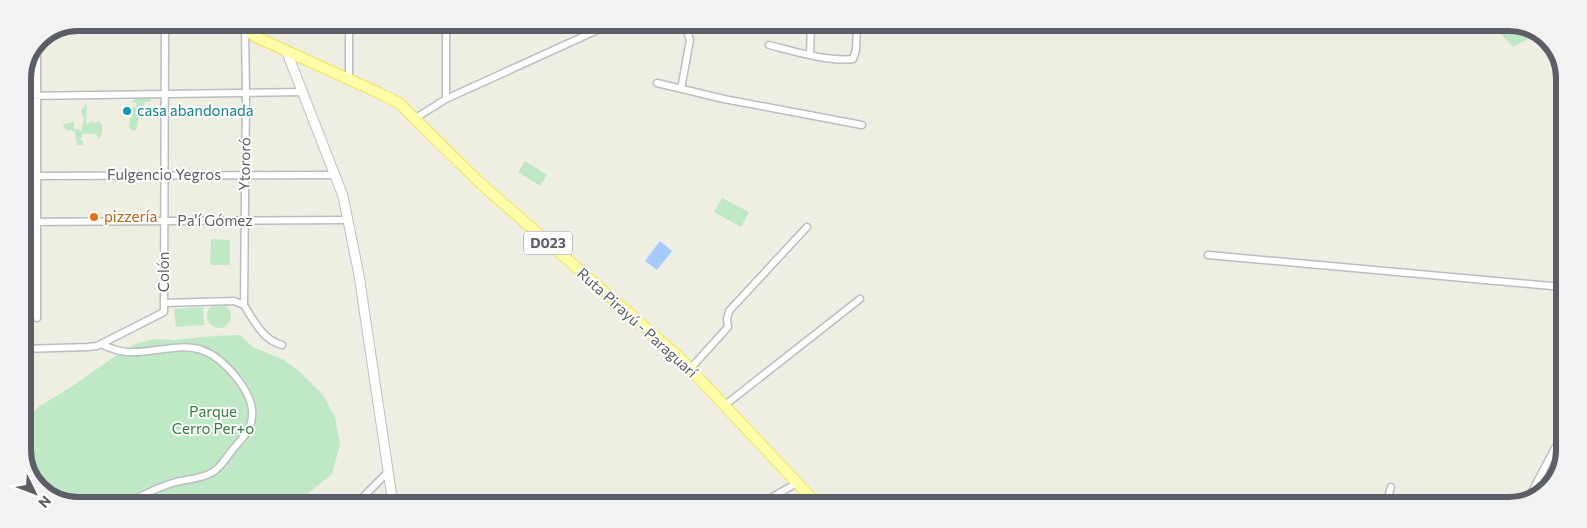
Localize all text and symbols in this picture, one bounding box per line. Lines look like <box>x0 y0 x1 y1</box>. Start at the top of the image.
place label: casa abandonada <box>137 101 254 119</box>
marker: casa abandonada <box>121 105 133 117</box>
street label: Ytororó <box>235 137 253 191</box>
street label: Fulgencio Yegros <box>107 165 221 183</box>
place label: pizzería <box>104 207 157 225</box>
marker: pizzería <box>88 211 100 223</box>
street label: Pa'í Gómez <box>177 211 253 229</box>
road number: D023 <box>524 232 572 254</box>
street label: Colón <box>154 252 172 292</box>
street label: Ruta Pirayú - Paraguarí <box>574 264 702 382</box>
park label: Parque Cerro Per+o <box>172 402 254 437</box>
north arrow <box>10 468 60 518</box>
text: N <box>35 492 55 512</box>

